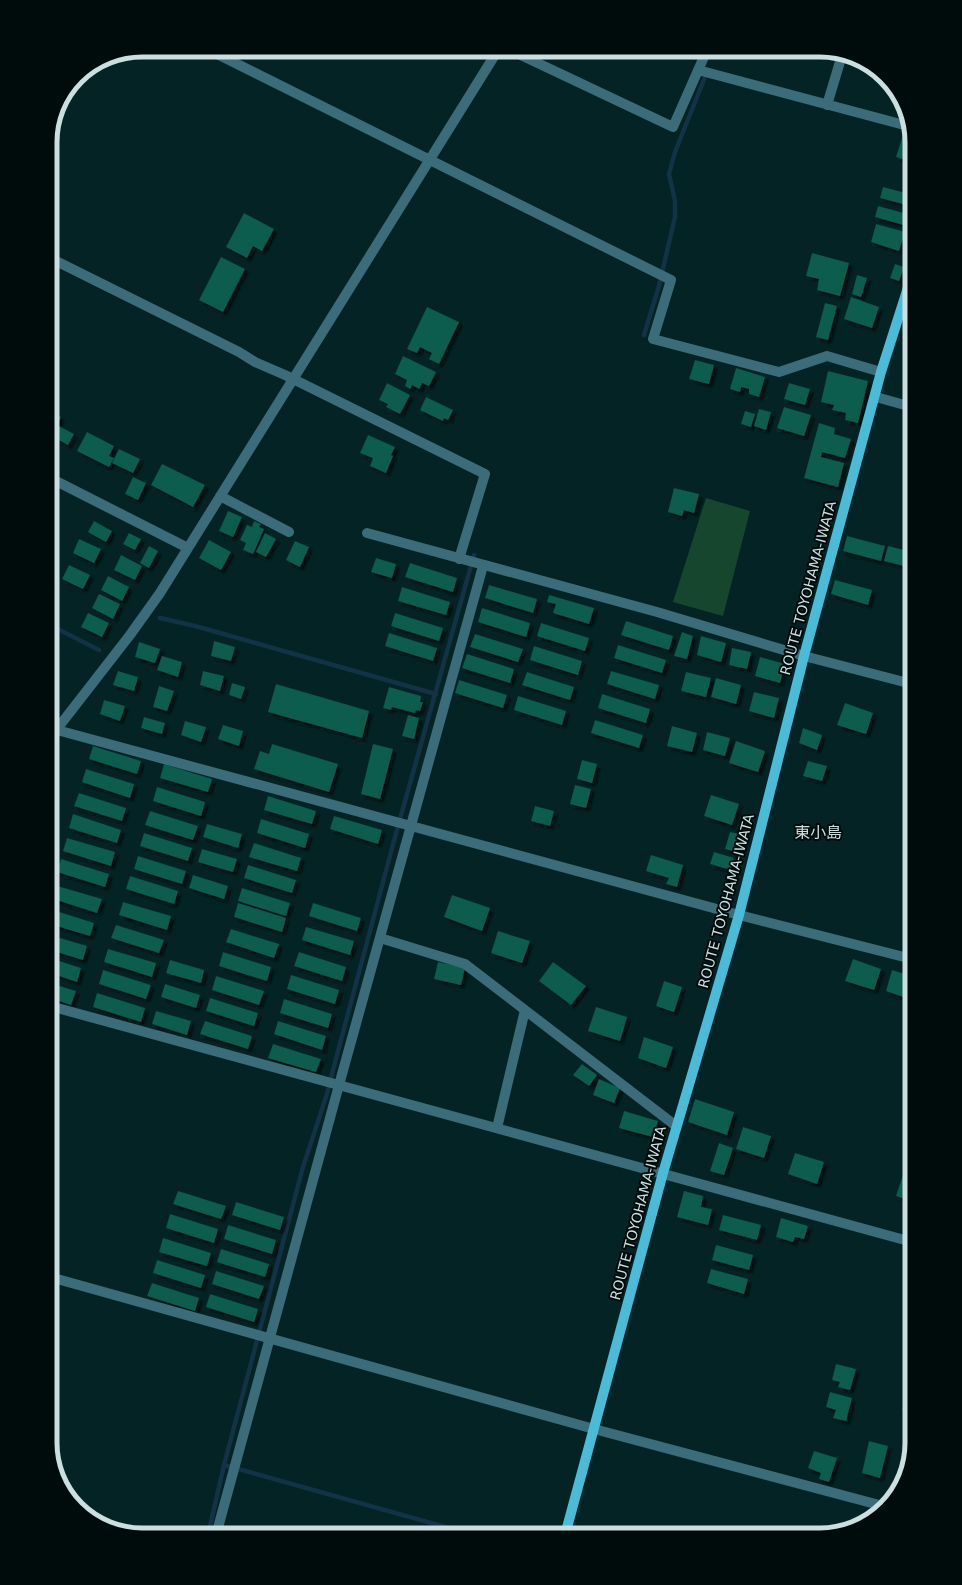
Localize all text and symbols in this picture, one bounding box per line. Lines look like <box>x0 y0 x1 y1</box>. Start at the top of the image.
street label: ROUTE TOYOHAMA-IWATA <box>777 499 839 677</box>
street label: ROUTE TOYOHAMA-IWATA <box>695 812 757 990</box>
district label: 東小島 <box>794 823 842 842</box>
street label: ROUTE TOYOHAMA-IWATA <box>607 1124 669 1302</box>

